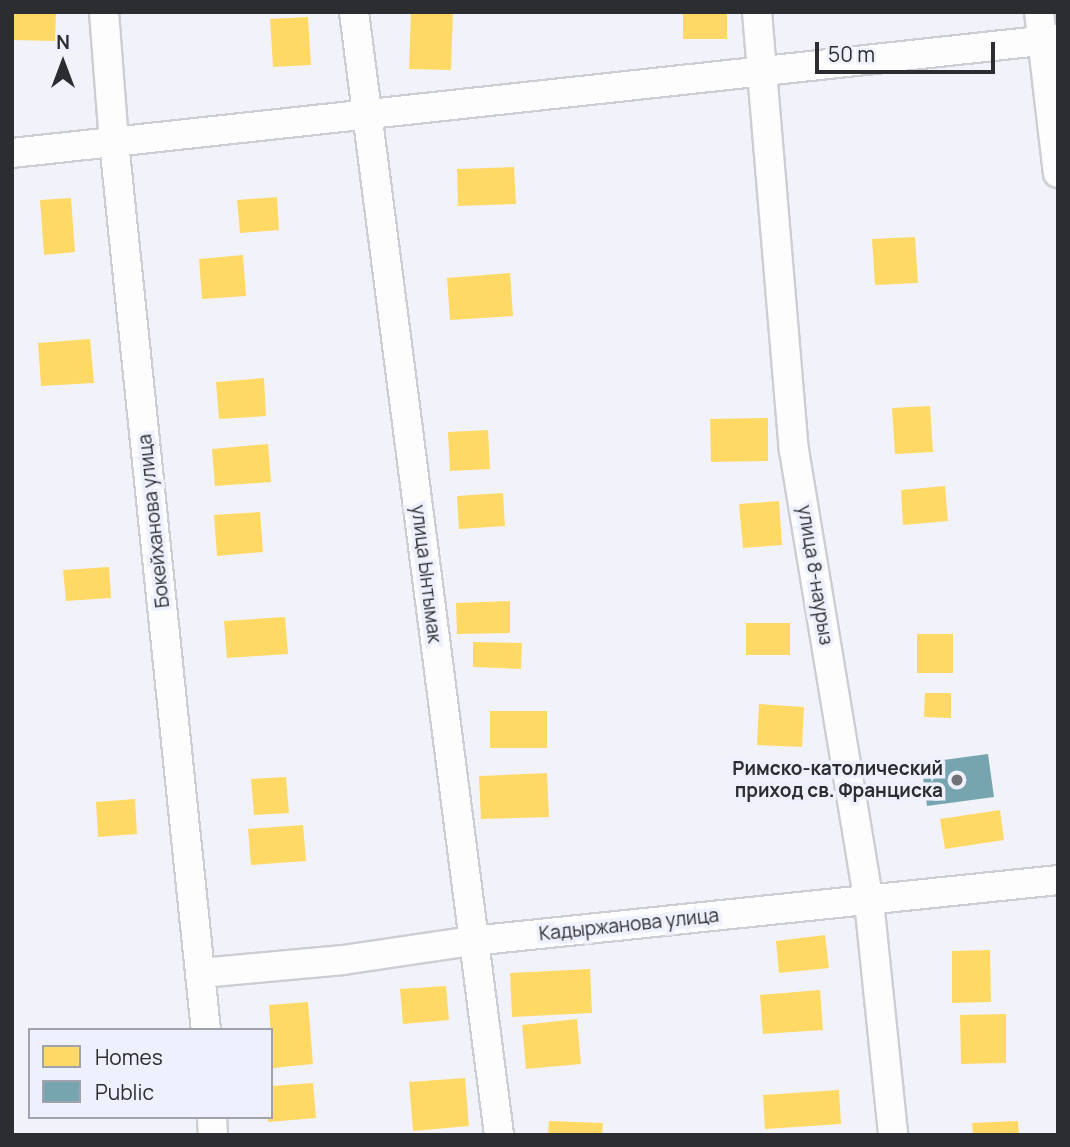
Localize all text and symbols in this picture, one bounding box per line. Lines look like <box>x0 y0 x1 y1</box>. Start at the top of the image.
north arrow <box>28 28 98 98</box>
scale bar <box>818 28 998 72</box>
text: N <box>56 29 70 55</box>
text: 50 m <box>828 40 875 68</box>
street label: Бокейханова улица <box>134 433 174 609</box>
street label: улица 8-наурыз <box>793 503 837 647</box>
street label: улица Ынтымак <box>406 504 446 644</box>
place label: Римско-католический приход св. Франциска <box>732 758 943 802</box>
marker: Римско-католический приход св. Франциска <box>949 772 965 788</box>
street label: Кадыржанова улица <box>538 904 720 946</box>
legend <box>28 1028 273 1119</box>
text: Homes <box>95 1043 163 1071</box>
text: Public <box>95 1078 154 1106</box>

